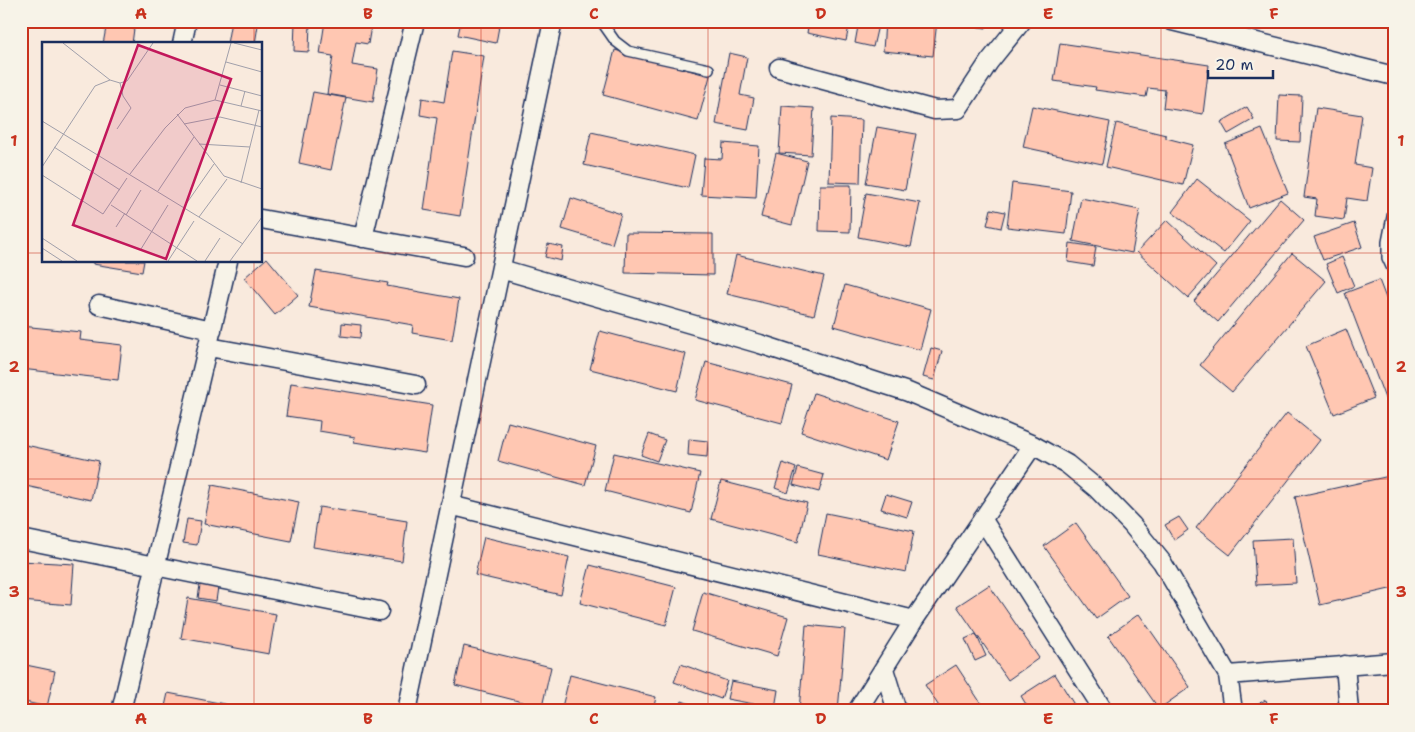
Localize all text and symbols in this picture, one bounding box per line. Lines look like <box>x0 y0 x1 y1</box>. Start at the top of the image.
text: A <box>135 3 147 24</box>
text: B <box>363 3 373 24</box>
text: C <box>589 3 599 24</box>
text: D <box>815 3 827 24</box>
text: E <box>1043 3 1053 24</box>
text: F <box>1269 3 1279 24</box>
inset map <box>42 42 262 262</box>
scale bar <box>1208 48 1272 80</box>
text: 20 m <box>1215 55 1254 75</box>
text: 1 <box>10 130 18 151</box>
text: 1 <box>1397 130 1405 151</box>
text: 2 <box>8 356 20 377</box>
text: 2 <box>1395 356 1407 377</box>
text: 3 <box>8 581 20 602</box>
text: 3 <box>1395 581 1407 602</box>
text: A <box>135 708 147 729</box>
text: B <box>363 708 373 729</box>
text: C <box>589 708 599 729</box>
text: D <box>815 708 827 729</box>
text: E <box>1043 708 1053 729</box>
text: F <box>1269 708 1279 729</box>

